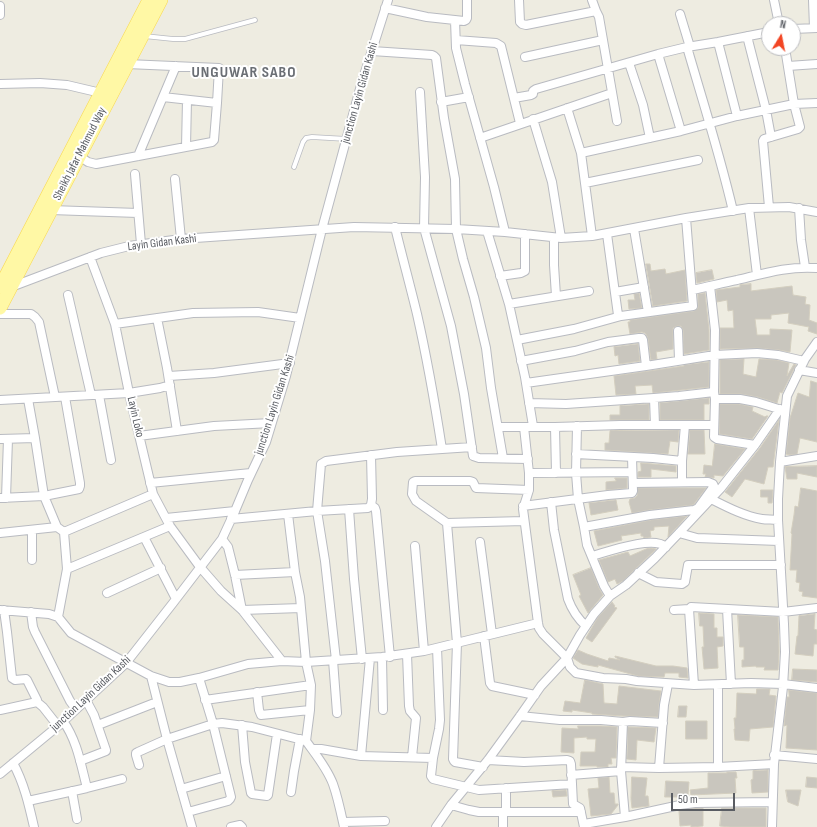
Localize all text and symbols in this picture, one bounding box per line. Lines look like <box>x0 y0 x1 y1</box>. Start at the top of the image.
north arrow <box>761 16 801 56</box>
text: N <box>779 18 787 32</box>
street label: junction Layin Gidan Kashi <box>339 41 381 145</box>
district label: UNGUWAR SABO <box>191 63 297 83</box>
street label: Sheikh Jafar Mahmud Way <box>50 105 110 203</box>
street label: Layin Gidan Kashi <box>127 232 197 254</box>
street label: junction Layin Gidan Kashi <box>252 353 298 457</box>
street label: Layin Loko <box>123 395 147 439</box>
street label: junction Layin Gidan Kashi <box>48 653 134 735</box>
scale bar <box>673 785 737 811</box>
text: 50 m <box>678 792 698 807</box>

